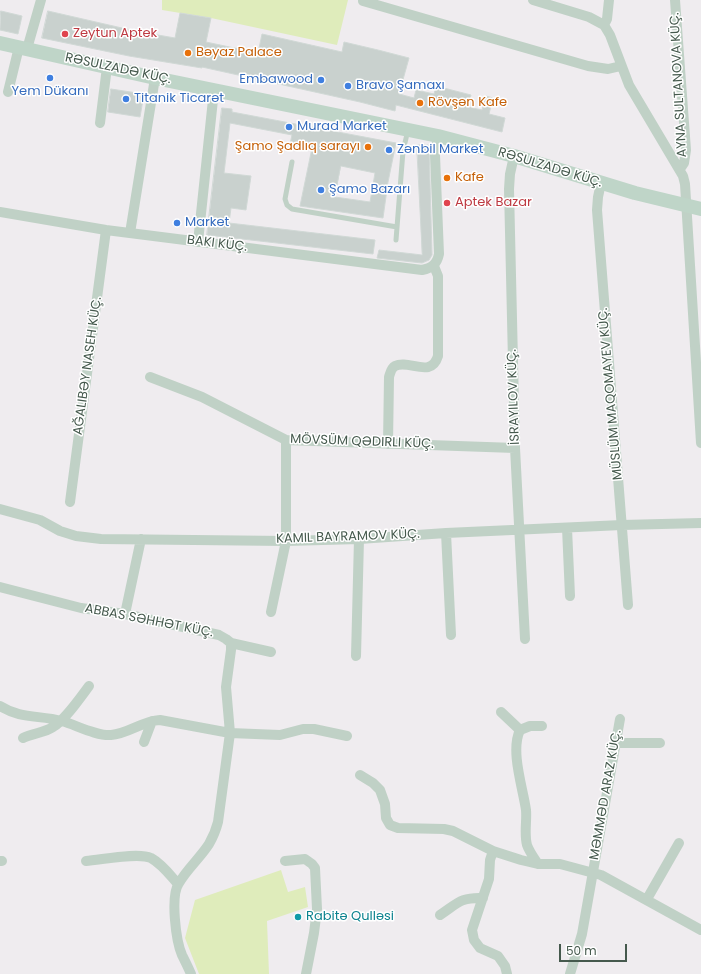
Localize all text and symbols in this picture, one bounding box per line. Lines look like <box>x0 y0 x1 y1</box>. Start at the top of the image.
street label: AYNA SULTANOVA KÜÇ. <box>667 12 691 158</box>
place label: Zeytun Aptek <box>73 26 157 42</box>
marker: Zeytun Aptek <box>60 29 70 39</box>
place label: Bəyaz Palace <box>196 45 282 61</box>
marker: Bəyaz Palace <box>183 48 193 58</box>
street label: RƏSULZADƏ KÜÇ. <box>63 50 173 88</box>
place label: Embawood <box>239 72 313 88</box>
marker: Yem Dükanı <box>45 73 55 83</box>
marker: Embawood <box>316 75 326 85</box>
place label: Bravo Şamaxı <box>356 78 445 94</box>
marker: Bravo Şamaxı <box>343 81 353 91</box>
place label: Yem Dükanı <box>11 84 89 100</box>
place label: Titanik Ticarət <box>134 91 224 107</box>
marker: Titanik Ticarət <box>121 94 131 104</box>
place label: Rövşən Kafe <box>428 95 507 111</box>
marker: Rövşən Kafe <box>415 98 425 108</box>
place label: Murad Market <box>297 119 387 135</box>
marker: Murad Market <box>284 122 294 132</box>
place label: Şamo Şadlıq sarayı <box>235 139 360 155</box>
marker: Şamo Şadlıq sarayı <box>363 142 373 152</box>
place label: Zənbil Market <box>397 142 483 158</box>
marker: Zənbil Market <box>384 145 394 155</box>
street label: RƏSULZADƏ KÜÇ. <box>496 145 604 191</box>
place label: Kafe <box>455 170 484 186</box>
marker: Kafe <box>442 173 452 183</box>
place label: Şamo Bazarı <box>329 182 410 198</box>
marker: Şamo Bazarı <box>316 185 326 195</box>
place label: Aptek Bazar <box>455 195 532 211</box>
marker: Aptek Bazar <box>442 198 452 208</box>
place label: Market <box>185 215 229 231</box>
marker: Market <box>172 218 182 228</box>
street label: BAKI KÜÇ. <box>186 233 248 255</box>
street label: AĞALIBƏY NASEH KÜÇ. <box>71 296 105 436</box>
street label: MÜSLÜM MAQOMAYEV KÜÇ. <box>596 307 626 481</box>
street label: İSRAYILOV KÜÇ. <box>505 349 523 445</box>
street label: MÖVSÜM QƏDIRLI KÜÇ. <box>290 432 434 452</box>
street label: KAMIL BAYRAMOV KÜÇ. <box>276 527 420 547</box>
street label: ABBAS SƏHHƏT KÜÇ. <box>83 601 215 641</box>
street label: MƏMMƏD ARAZ KÜÇ. <box>587 729 625 861</box>
place label: Rabitə Qulləsi <box>306 909 394 925</box>
marker: Rabitə Qulləsi <box>293 912 303 922</box>
scale bar <box>561 936 629 962</box>
text: 50 m <box>566 942 597 959</box>

